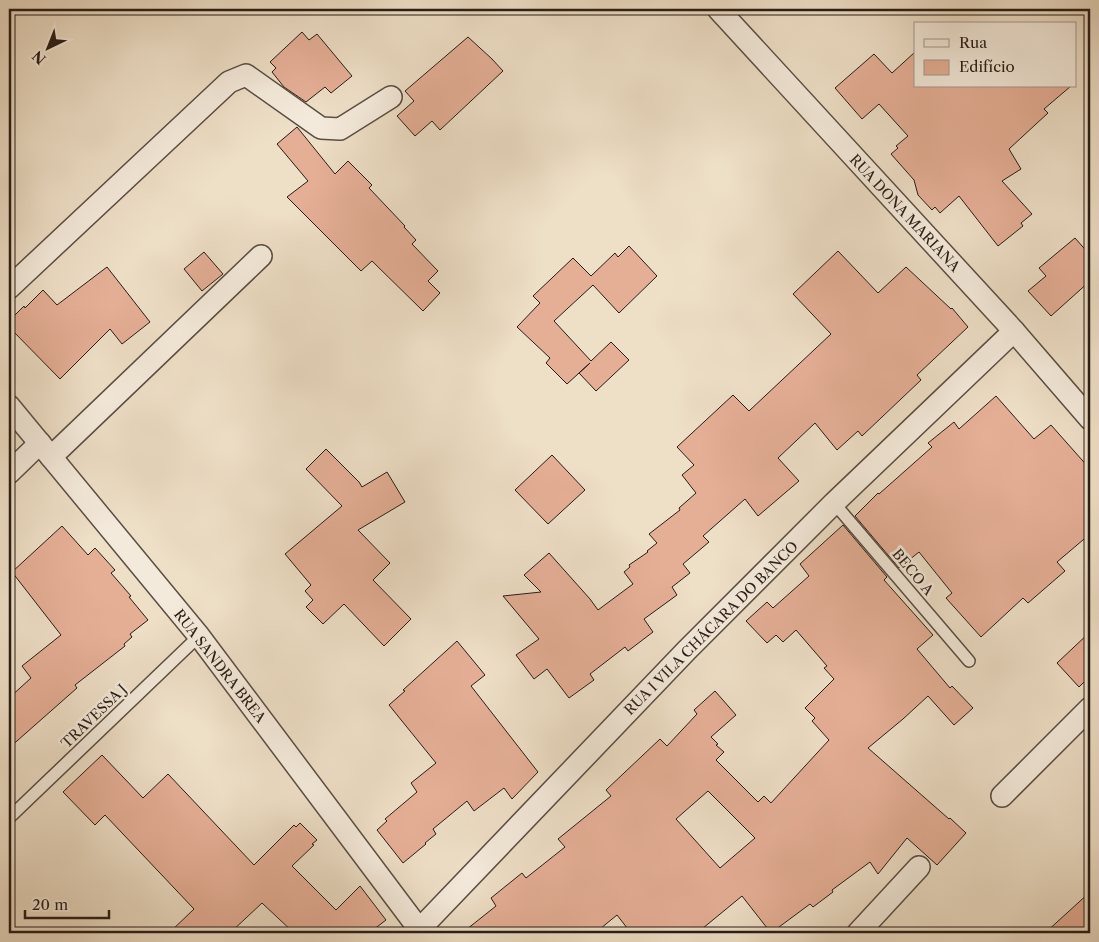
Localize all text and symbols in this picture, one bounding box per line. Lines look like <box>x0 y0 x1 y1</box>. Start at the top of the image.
north arrow <box>22 22 72 72</box>
legend <box>914 22 1076 88</box>
text: Rua <box>959 33 987 52</box>
text: N <box>29 47 50 68</box>
text: Edifício <box>959 57 1015 76</box>
street label: RUA DONA MARIANA <box>846 151 965 276</box>
street label: RUA I VILA CHÁCARA DO BANCO <box>620 537 802 719</box>
street label: BECO A <box>888 545 938 599</box>
street label: RUA SANDRA BREA <box>170 606 270 727</box>
street label: TRAVESSA J <box>57 680 131 752</box>
scale bar <box>25 887 109 919</box>
text: 20 m <box>32 895 68 914</box>

